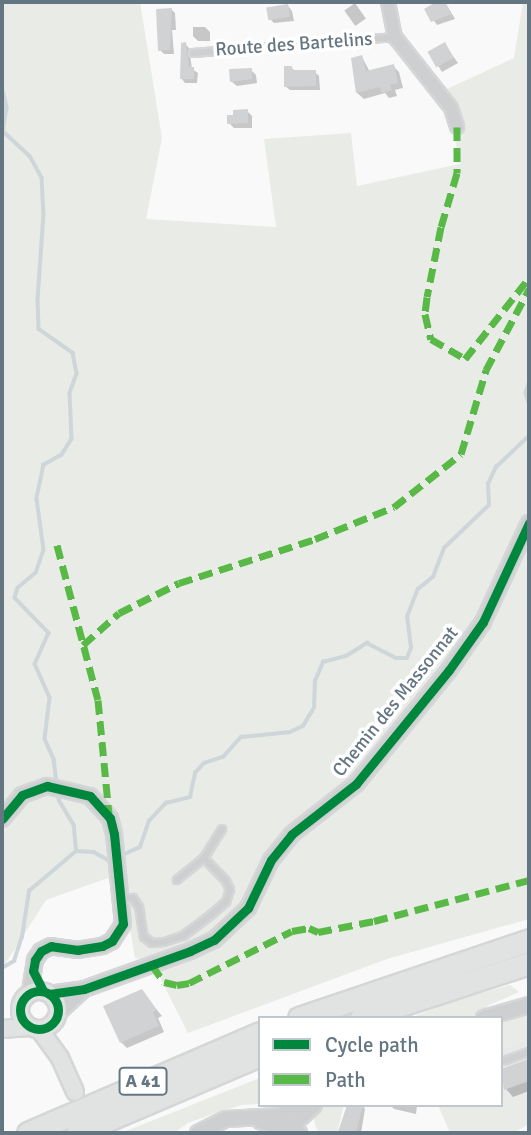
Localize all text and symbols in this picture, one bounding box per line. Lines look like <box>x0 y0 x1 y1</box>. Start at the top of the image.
street label: Route des Bartelins <box>215 28 373 62</box>
street label: Chemin des Massonnat <box>328 622 464 782</box>
legend <box>258 1016 503 1107</box>
text: Cycle path <box>325 1032 419 1058</box>
road number: A 41 <box>118 1066 168 1096</box>
text: Path <box>325 1067 366 1093</box>

